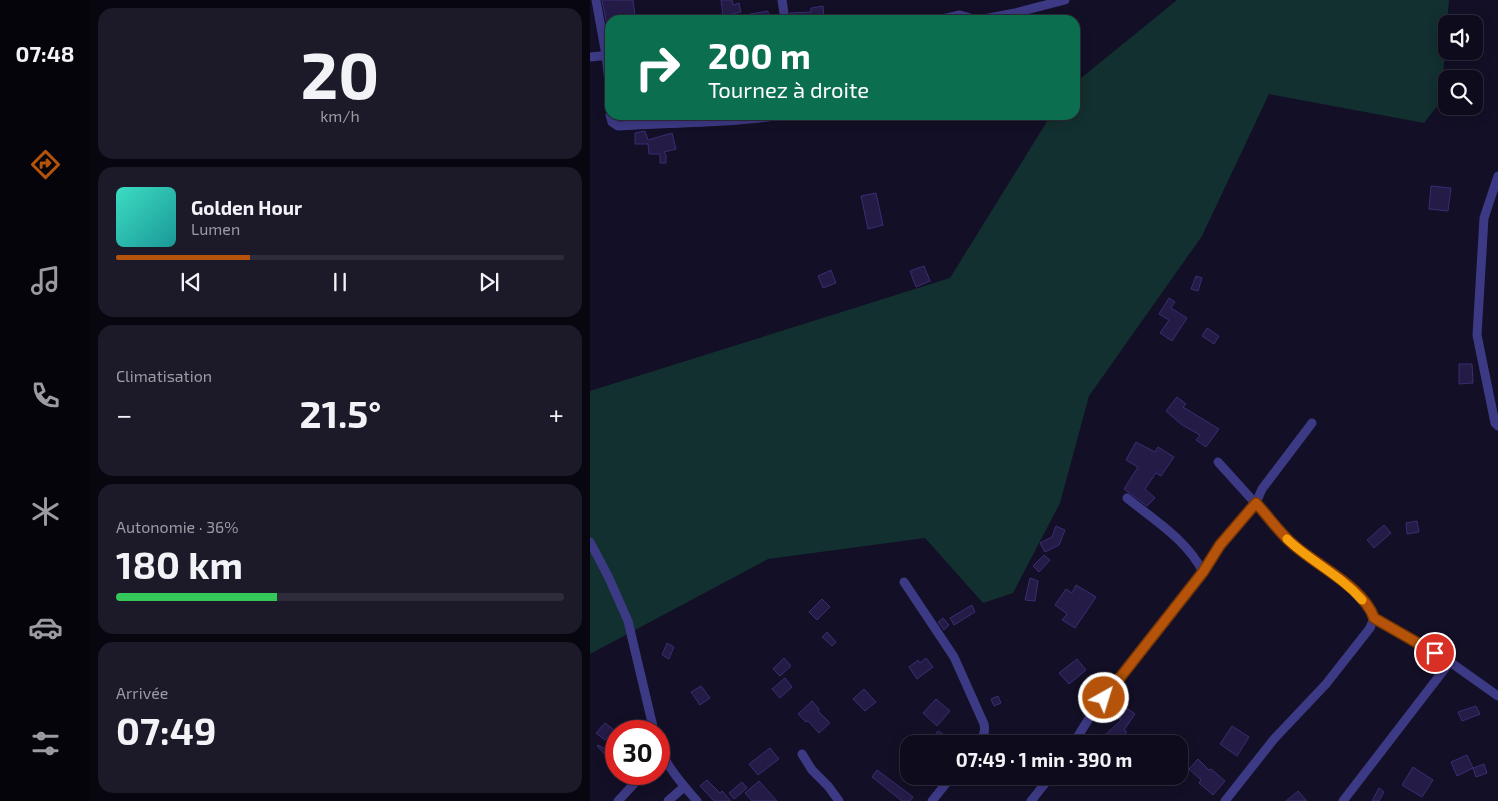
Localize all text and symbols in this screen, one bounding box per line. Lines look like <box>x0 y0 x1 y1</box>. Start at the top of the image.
map controls <box>1438 15 1483 115</box>
button: sound <box>1438 15 1483 60</box>
text: 20 <box>301 34 379 112</box>
text: 200 m <box>708 34 811 76</box>
icon: right <box>625 35 690 100</box>
text: 07:48 <box>16 40 74 66</box>
button: search <box>1438 70 1483 115</box>
text: Tournez à droite <box>708 76 869 102</box>
text: km/h <box>320 106 360 125</box>
icon: directions <box>28 147 63 182</box>
text: Golden Hour <box>191 196 302 219</box>
text: Lumen <box>191 219 240 238</box>
icon: music <box>28 263 63 298</box>
icon: previous <box>177 268 205 296</box>
icon: pause <box>326 268 354 296</box>
icon: next <box>475 268 503 296</box>
text: Climatisation <box>116 366 212 385</box>
icon: phone <box>28 378 63 413</box>
text: 21.5° <box>300 390 381 436</box>
text: − <box>116 397 132 431</box>
text: + <box>549 397 564 431</box>
icon: climate <box>28 494 63 529</box>
text: Autonomie · 36% <box>116 517 238 536</box>
text: 180 km <box>116 541 243 587</box>
icon: car <box>28 610 63 645</box>
pin <box>1414 632 1456 674</box>
icon: arrive <box>1421 639 1449 667</box>
position arrow <box>1077 671 1129 723</box>
text: Arrivée <box>116 683 168 702</box>
text: 07:49 <box>116 707 216 753</box>
speed limit sign: 30 <box>605 720 670 785</box>
icon: filters <box>28 726 63 761</box>
text: 07:49 · 1 min · 390 m <box>956 748 1132 771</box>

